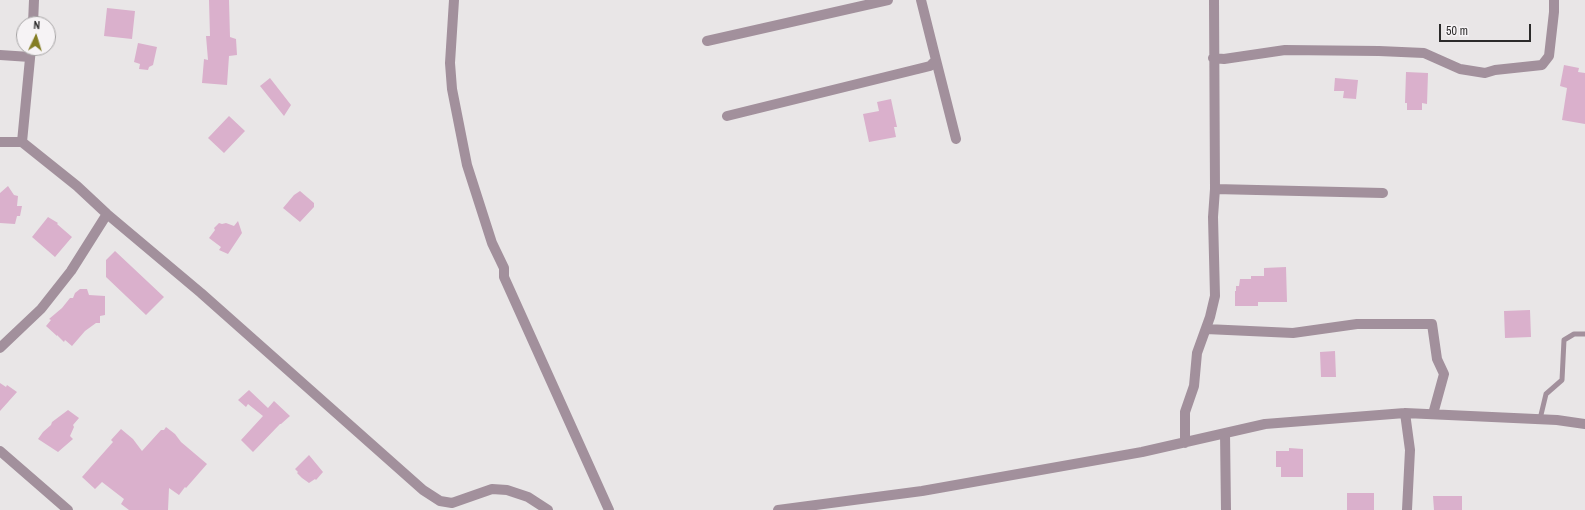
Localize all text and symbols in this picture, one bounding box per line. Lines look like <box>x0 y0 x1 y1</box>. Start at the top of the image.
north arrow <box>16 16 56 56</box>
scale bar <box>1441 16 1533 42</box>
text: N <box>33 18 40 32</box>
text: 50 m <box>1446 23 1468 39</box>

